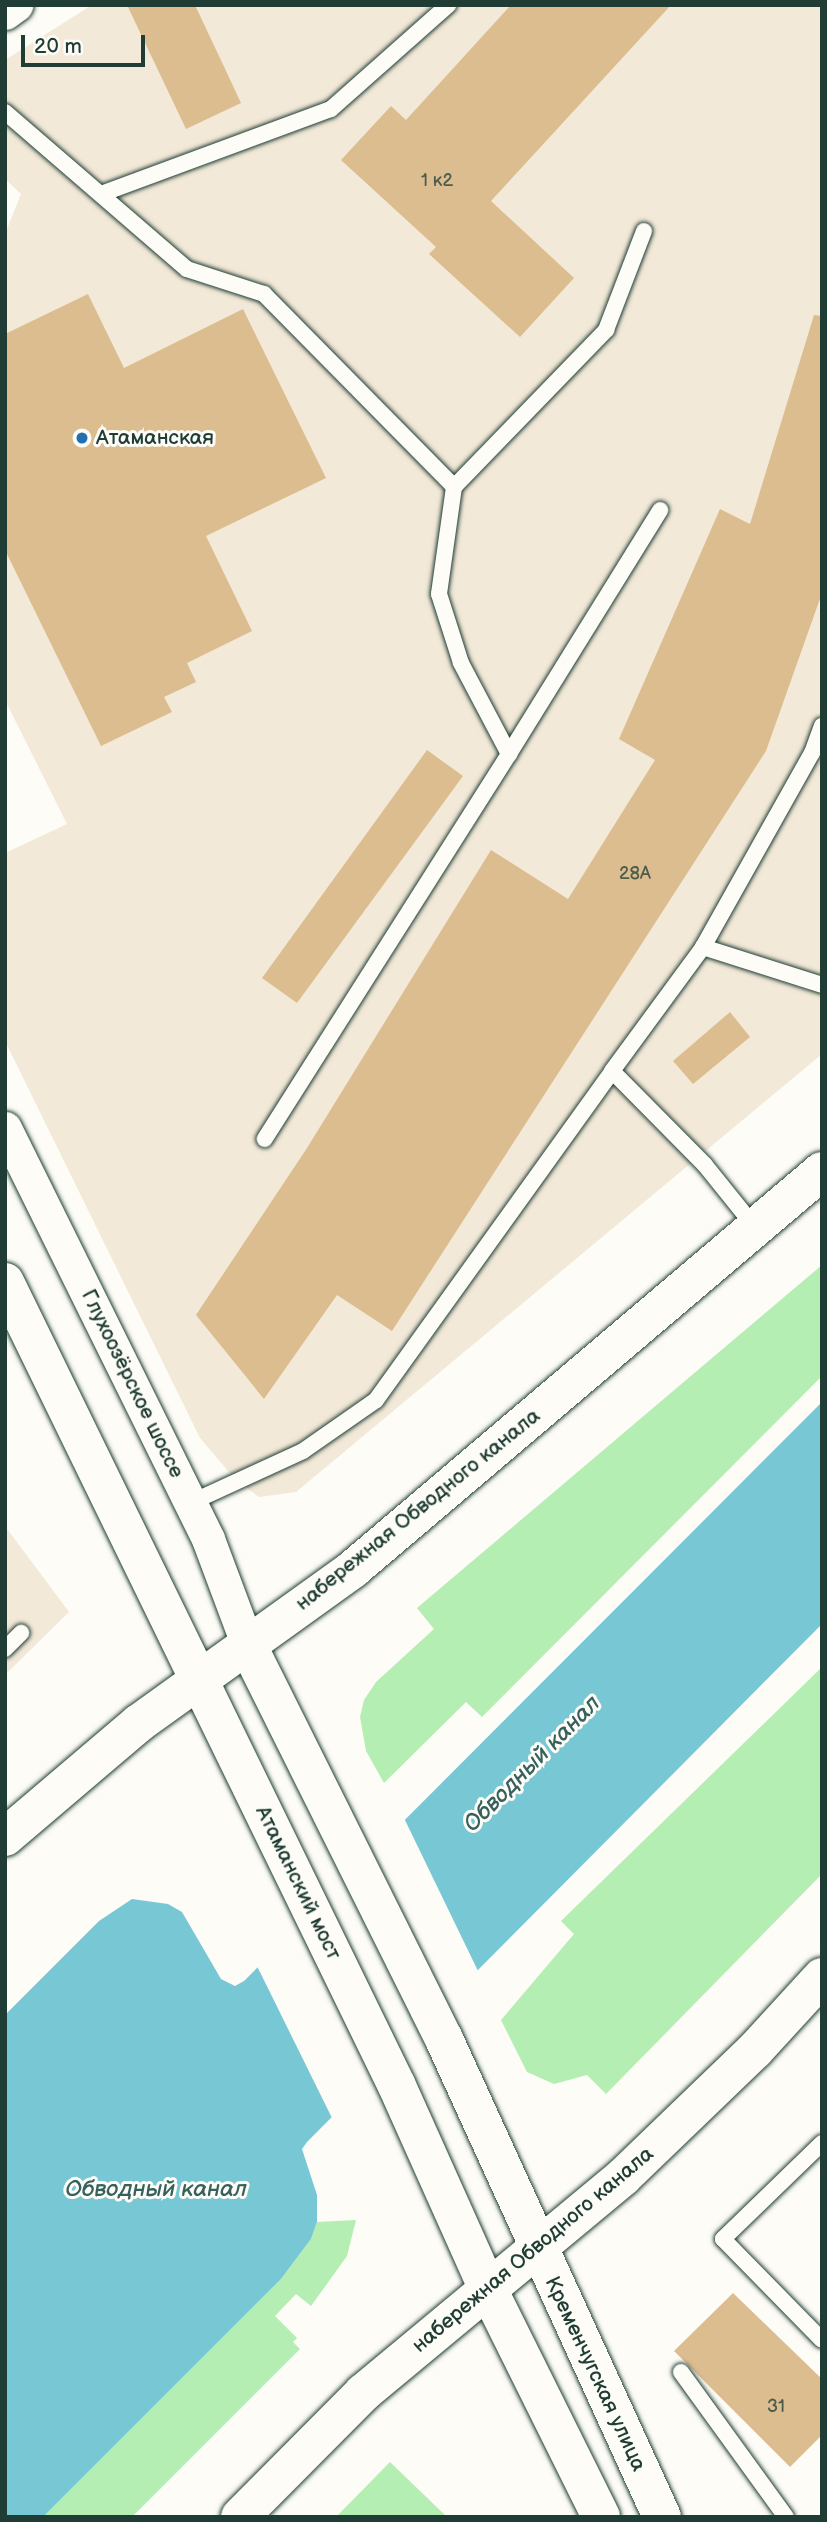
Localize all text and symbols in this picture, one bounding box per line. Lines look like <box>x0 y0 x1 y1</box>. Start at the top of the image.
scale bar <box>24 21 149 65</box>
text: 20 m <box>34 34 82 59</box>
house number: 1 к2 <box>421 170 453 192</box>
place label: Атаманская <box>96 425 214 451</box>
marker: Атаманская <box>74 430 90 446</box>
house number: 28А <box>619 863 651 885</box>
street label: Глухоозёрское шоссе <box>75 1286 189 1482</box>
street label: набережная Обводного канала <box>291 1404 545 1616</box>
water label: Обводный канал <box>458 1690 606 1838</box>
street label: Атаманский мост <box>250 1802 346 1964</box>
street label: набережная Обводного канала <box>407 2142 659 2358</box>
water label: Обводный канал <box>65 2175 247 2203</box>
street label: Кременчугская улица <box>539 2273 651 2475</box>
house number: 31 <box>767 2396 785 2418</box>

